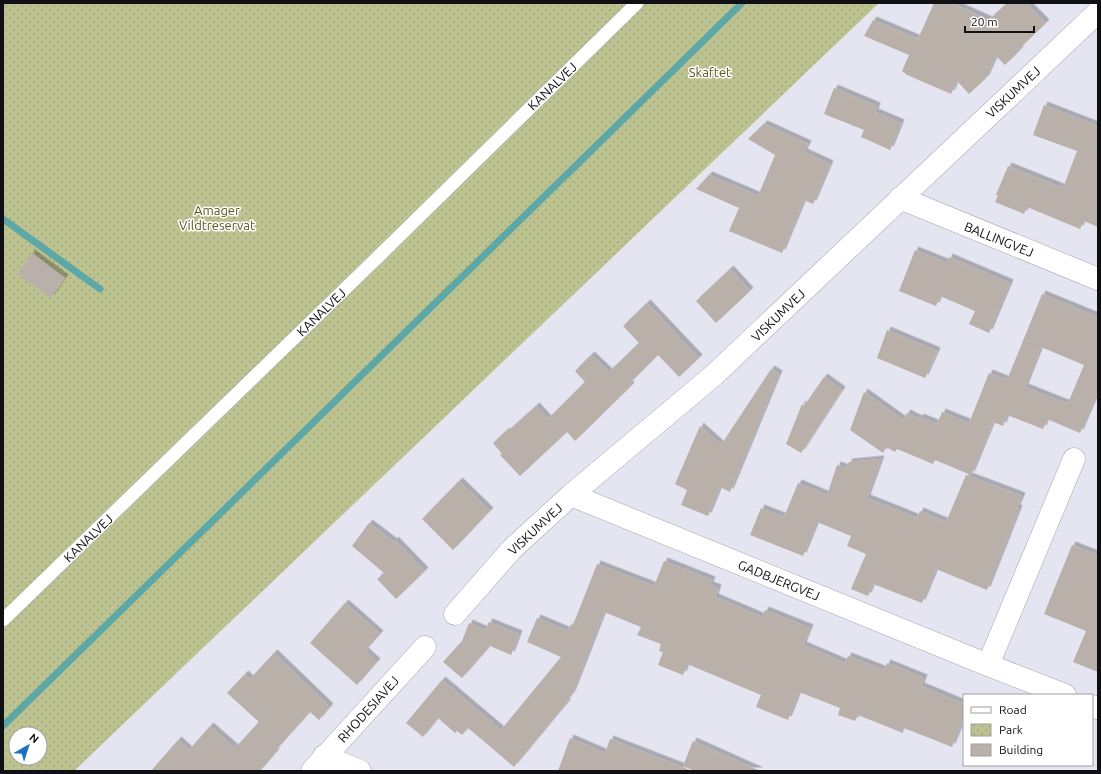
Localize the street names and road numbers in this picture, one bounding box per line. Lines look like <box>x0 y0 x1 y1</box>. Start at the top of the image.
street label: KANALVEJ <box>525 59 579 113</box>
street label: VISKUMVEJ <box>983 63 1043 121</box>
street label: BALLINGVEJ <box>962 219 1036 259</box>
street label: KANALVEJ <box>294 285 348 339</box>
street label: VISKUMVEJ <box>748 286 808 344</box>
street label: VISKUMVEJ <box>505 500 565 558</box>
street label: KANALVEJ <box>61 511 115 565</box>
street label: GADBJERGVEJ <box>736 557 822 603</box>
street label: RHODESIAVEJ <box>335 673 401 745</box>

